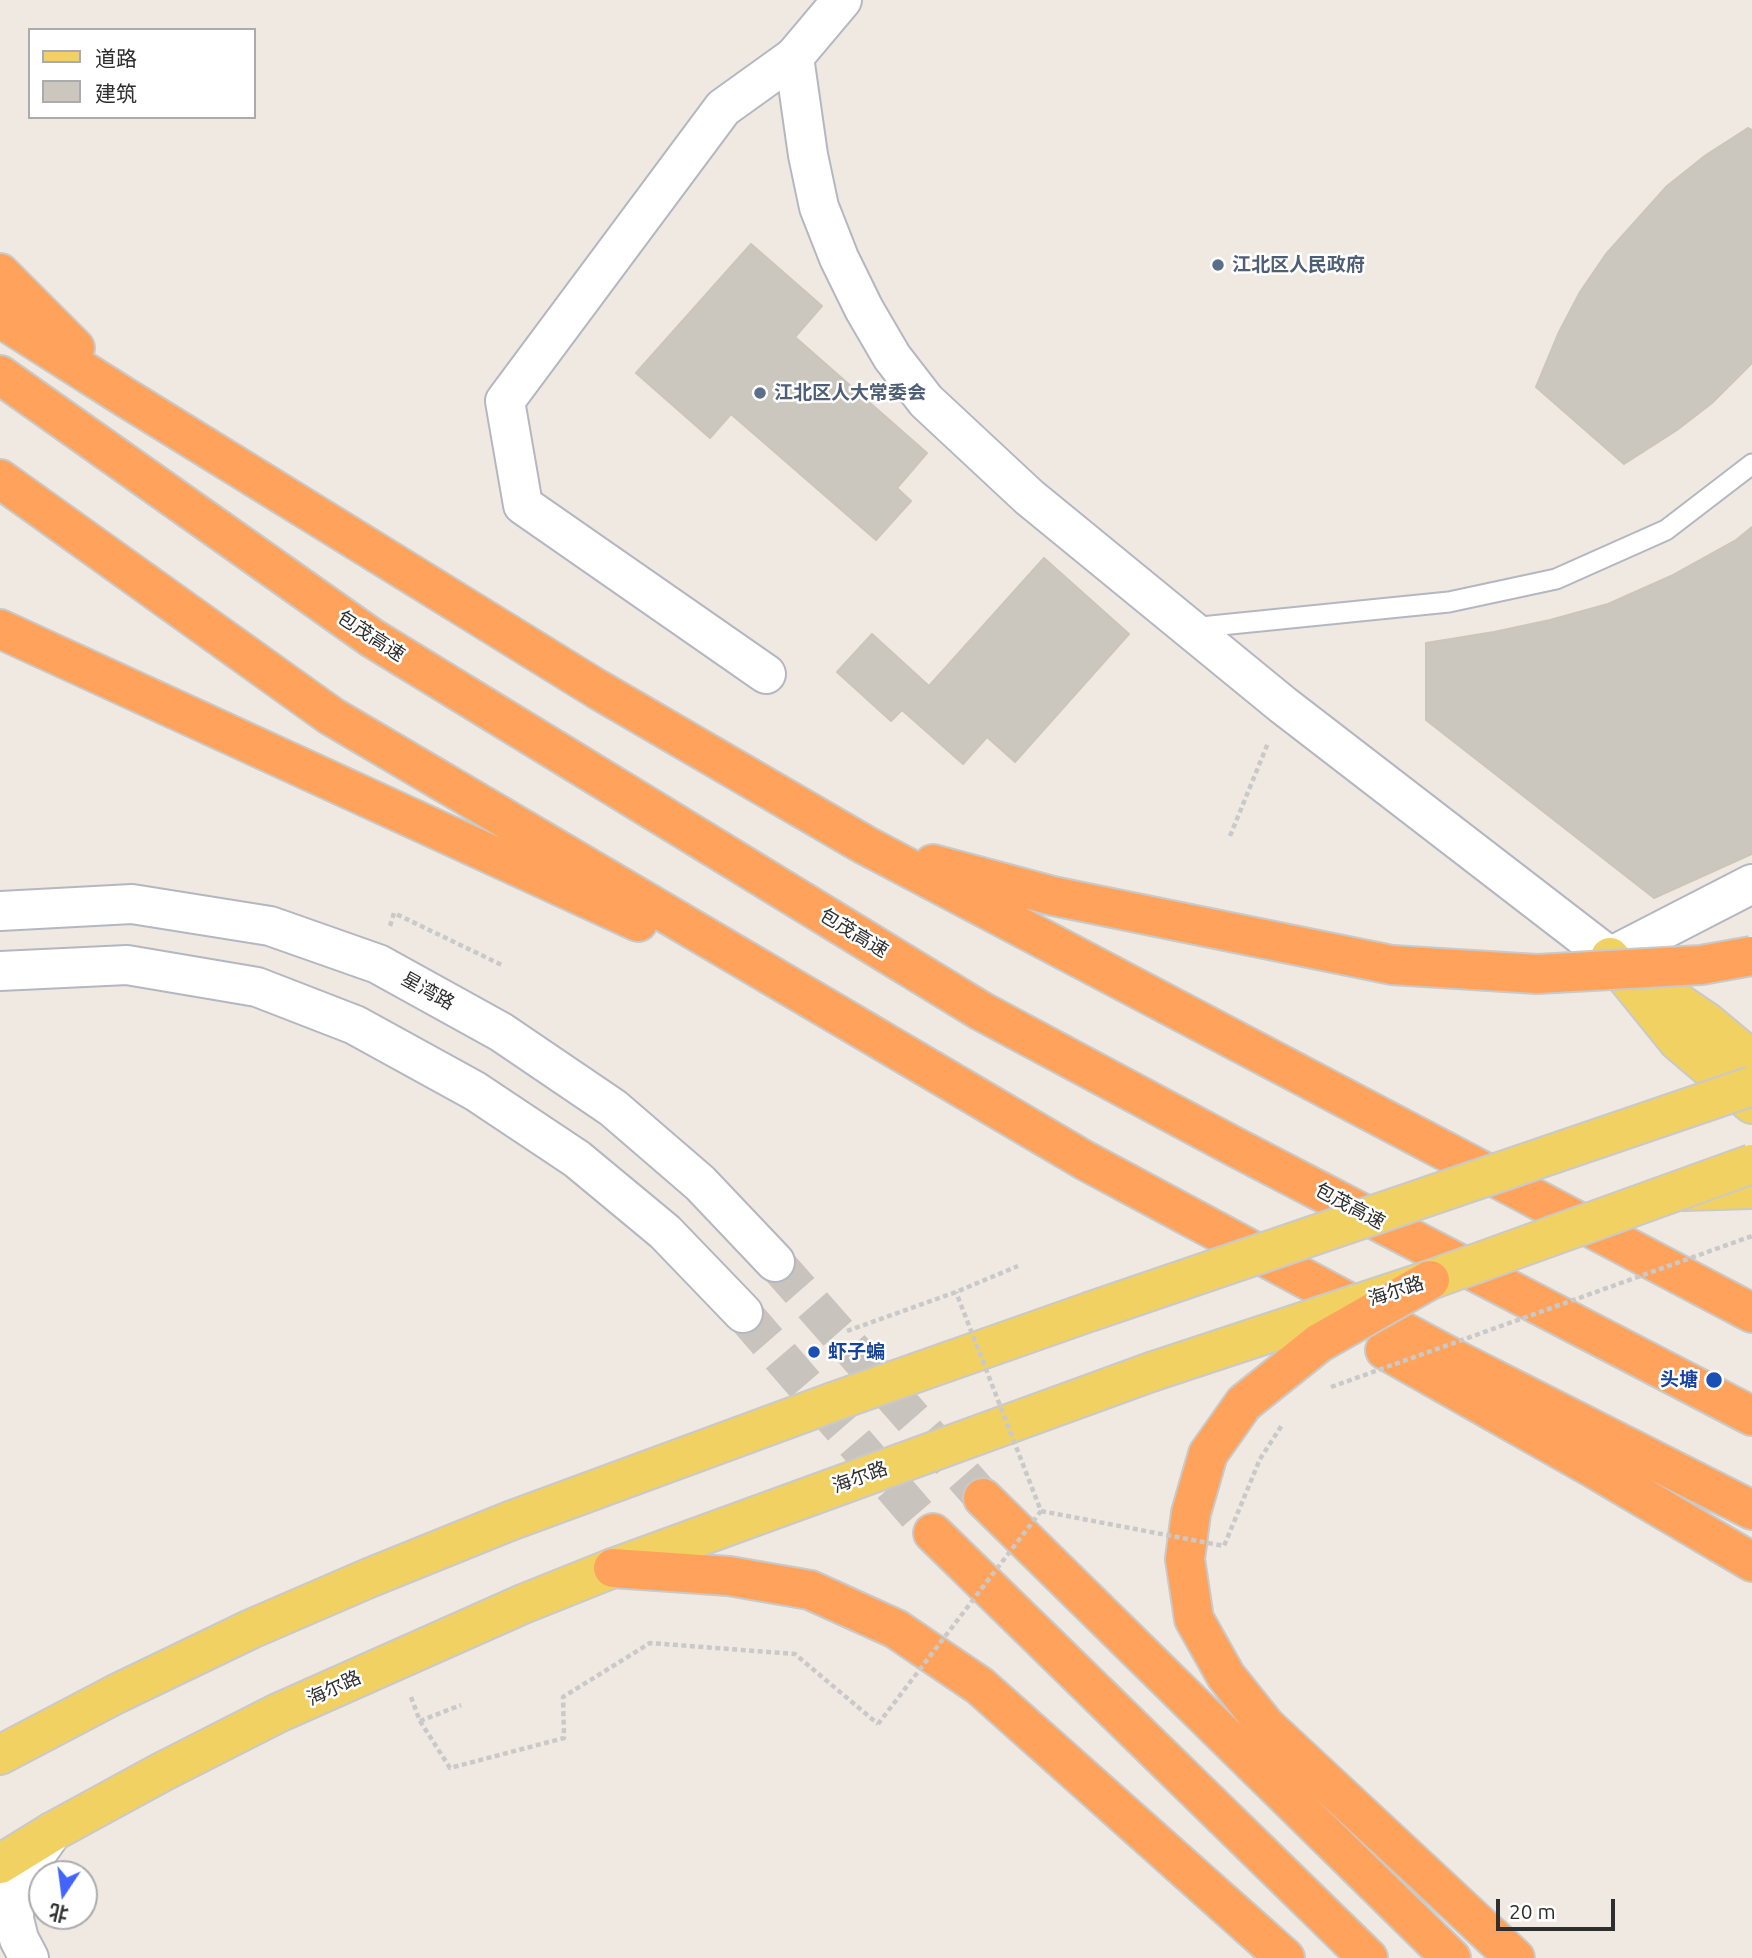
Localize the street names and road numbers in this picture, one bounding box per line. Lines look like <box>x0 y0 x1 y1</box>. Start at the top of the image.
street label: 包茂高速 <box>333 606 409 666</box>
street label: 包茂高速 <box>816 904 892 962</box>
street label: 星湾路 <box>398 967 458 1015</box>
street label: 包茂高速 <box>1311 1178 1389 1234</box>
street label: 海尔路 <box>1365 1271 1427 1311</box>
street label: 海尔路 <box>829 1457 891 1497</box>
street label: 海尔路 <box>303 1666 365 1710</box>

